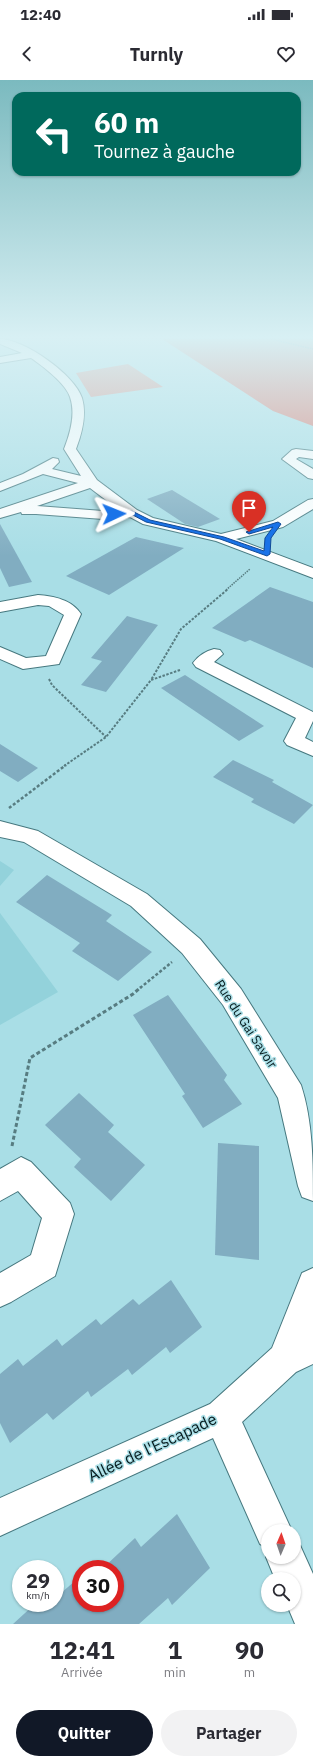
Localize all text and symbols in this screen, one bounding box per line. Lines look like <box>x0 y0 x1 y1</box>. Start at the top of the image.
text: 12:40 <box>20 5 61 24</box>
icon: back <box>16 43 38 65</box>
text: Turnly <box>130 43 183 66</box>
icon: heart <box>275 43 297 65</box>
text: 60 m <box>94 104 159 141</box>
icon: left <box>28 108 80 160</box>
text: Tournez à gauche <box>94 140 235 163</box>
pin <box>232 491 266 532</box>
position arrow <box>93 493 135 535</box>
icon: arrive <box>238 497 260 519</box>
street label: Rue du Gai Savoir <box>211 977 281 1072</box>
street label: Allée de l'Escapade <box>84 1408 220 1486</box>
north arrow <box>261 1524 301 1564</box>
map controls <box>261 1524 301 1612</box>
speed limit sign: 30 <box>72 1560 124 1612</box>
text: 29 <box>26 1567 50 1594</box>
button: search <box>261 1572 301 1612</box>
text: km/h <box>26 1589 50 1602</box>
text: 12:41 <box>49 1634 115 1666</box>
text: 1 <box>168 1634 182 1666</box>
text: 90 <box>235 1634 264 1666</box>
text: Arrivée <box>61 1664 103 1681</box>
text: min <box>164 1664 186 1681</box>
text: m <box>244 1664 255 1681</box>
button: Quitter <box>16 1710 153 1756</box>
button: Partager <box>161 1710 297 1756</box>

